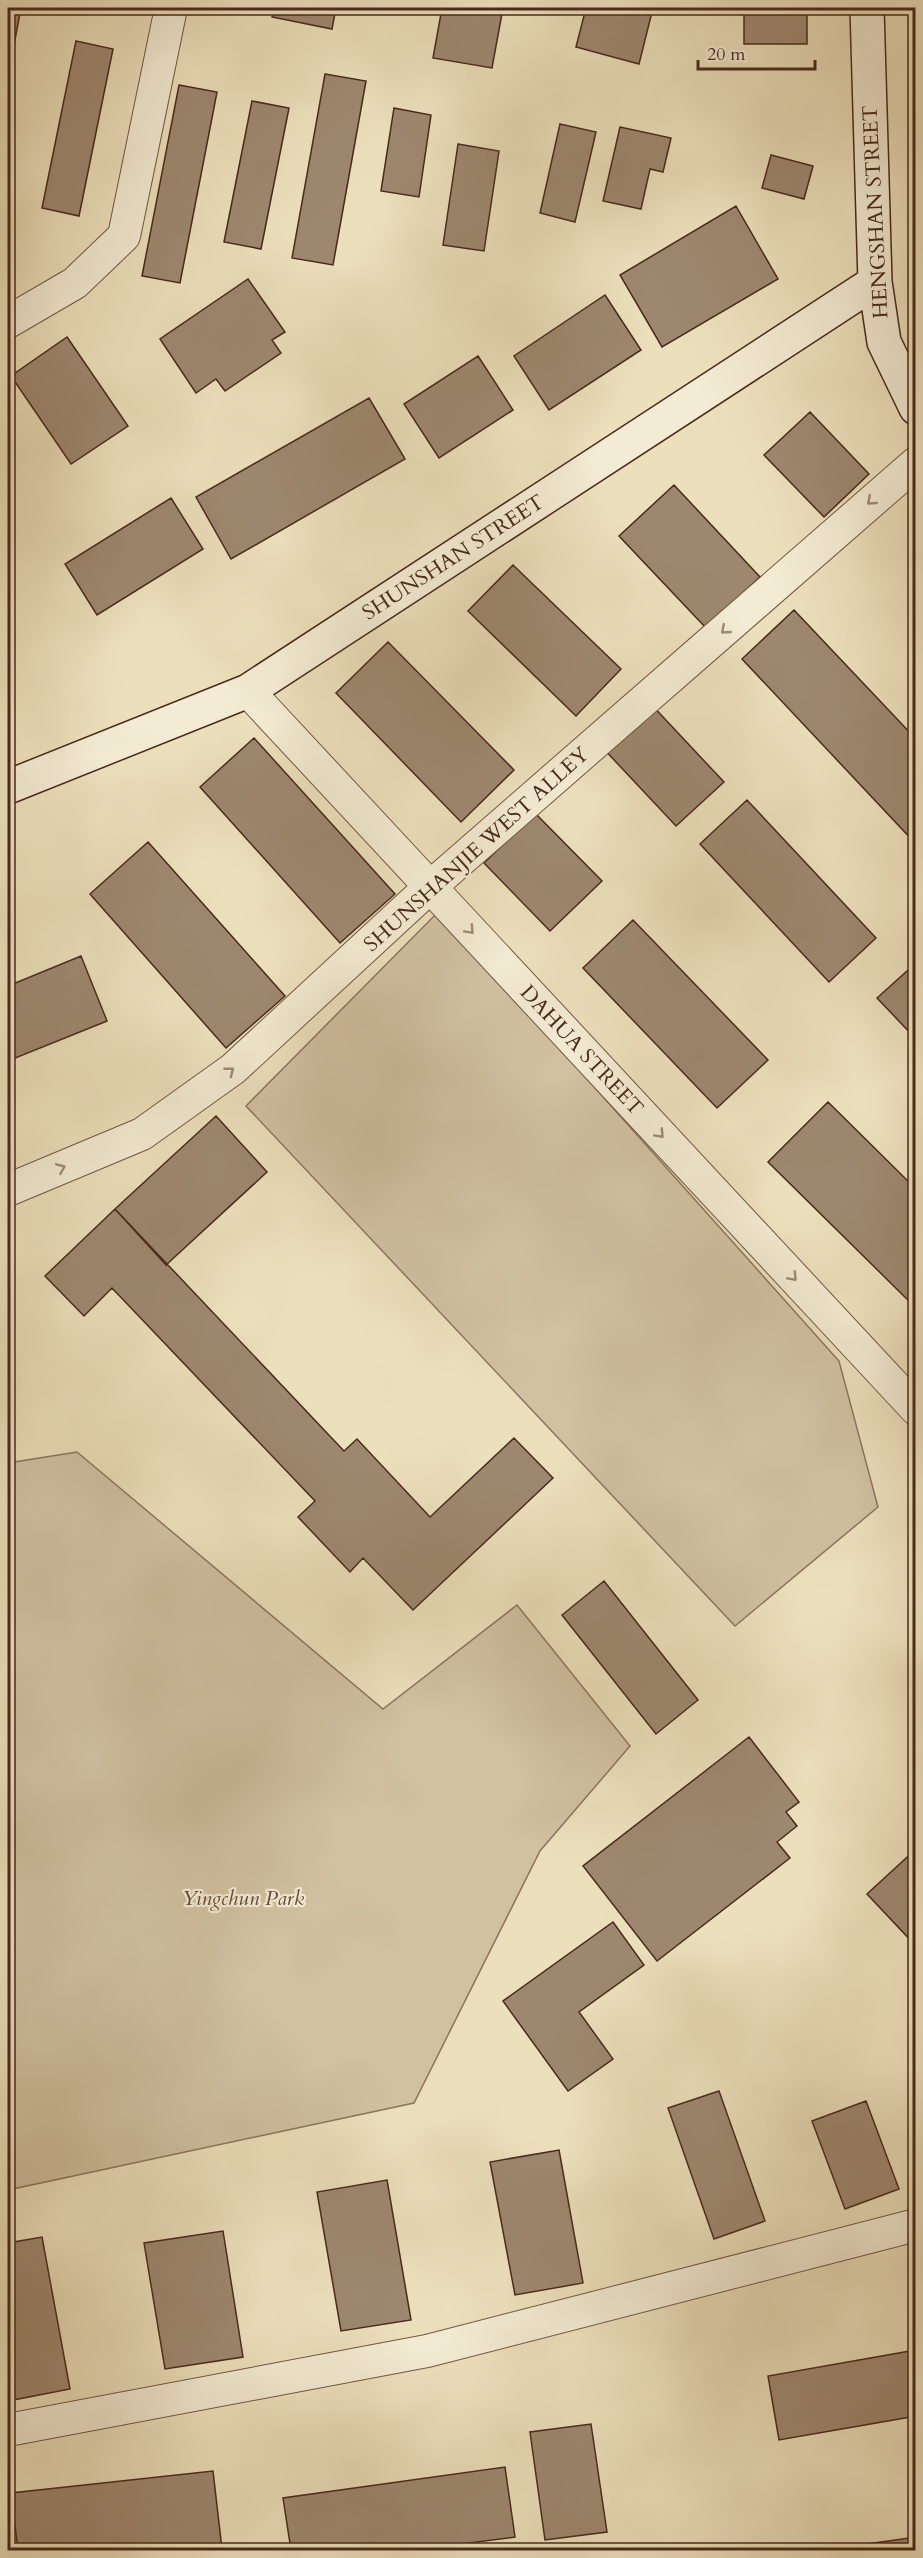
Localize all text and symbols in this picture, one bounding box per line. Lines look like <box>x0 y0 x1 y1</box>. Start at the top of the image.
scale bar <box>698 33 815 71</box>
text: 20 m <box>707 42 746 67</box>
street label: HENGSHAN STREET <box>855 105 896 319</box>
street label: SHUNSHAN STREET <box>357 488 550 627</box>
one-way arrow <box>868 494 878 505</box>
one-way arrow <box>721 623 731 634</box>
street label: SHUNSHANJIE WEST ALLEY <box>358 740 595 958</box>
one-way arrow <box>463 923 474 933</box>
street label: DAHUA STREET <box>513 979 650 1122</box>
one-way arrow <box>223 1068 234 1079</box>
one-way arrow <box>653 1127 664 1138</box>
one-way arrow <box>55 1163 66 1175</box>
one-way arrow <box>786 1270 797 1281</box>
park label: Yingchun Park <box>182 1884 305 1913</box>

